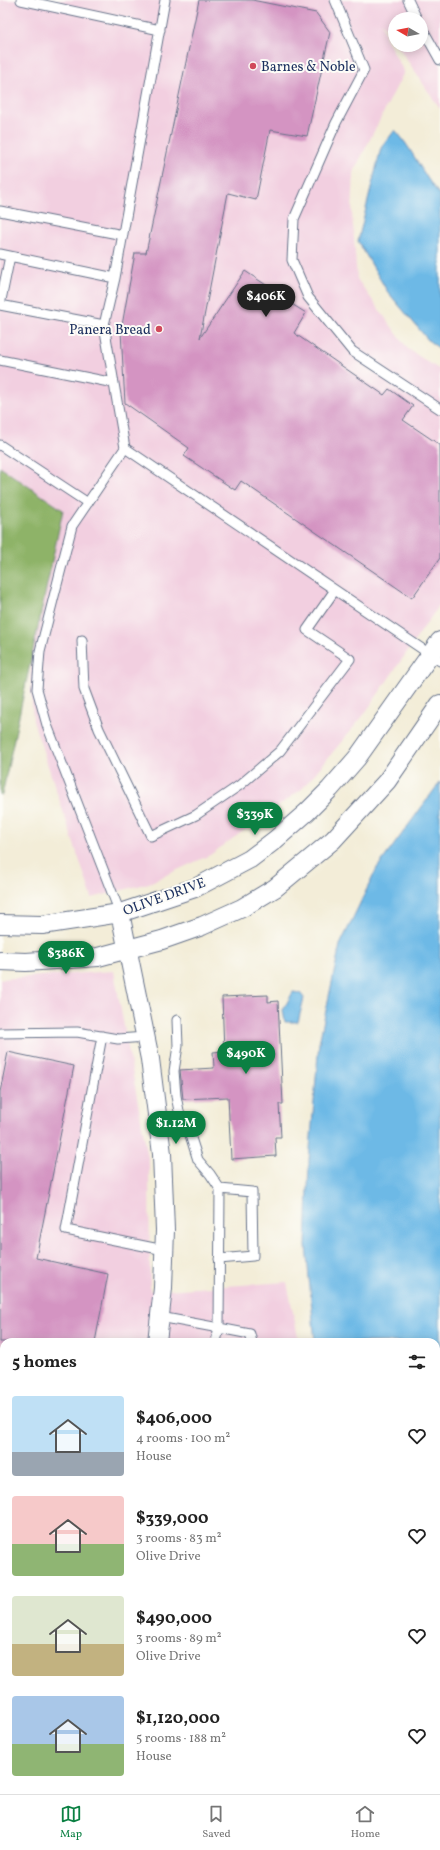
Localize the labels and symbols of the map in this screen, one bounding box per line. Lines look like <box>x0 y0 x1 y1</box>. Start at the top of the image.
north arrow <box>388 12 428 52</box>
place label: Barnes & Noble <box>261 58 356 77</box>
marker: Barnes & Noble <box>248 61 258 71</box>
pin: $406K <box>238 284 294 318</box>
place label: Panera Bread <box>69 321 151 340</box>
marker: Panera Bread <box>154 324 164 334</box>
pin: $339K <box>227 802 283 836</box>
street label: OLIVE DRIVE <box>121 874 208 921</box>
pin: $386K <box>38 941 94 975</box>
pin: $490K <box>218 1041 274 1075</box>
pin: $1.12M <box>143 1111 209 1145</box>

